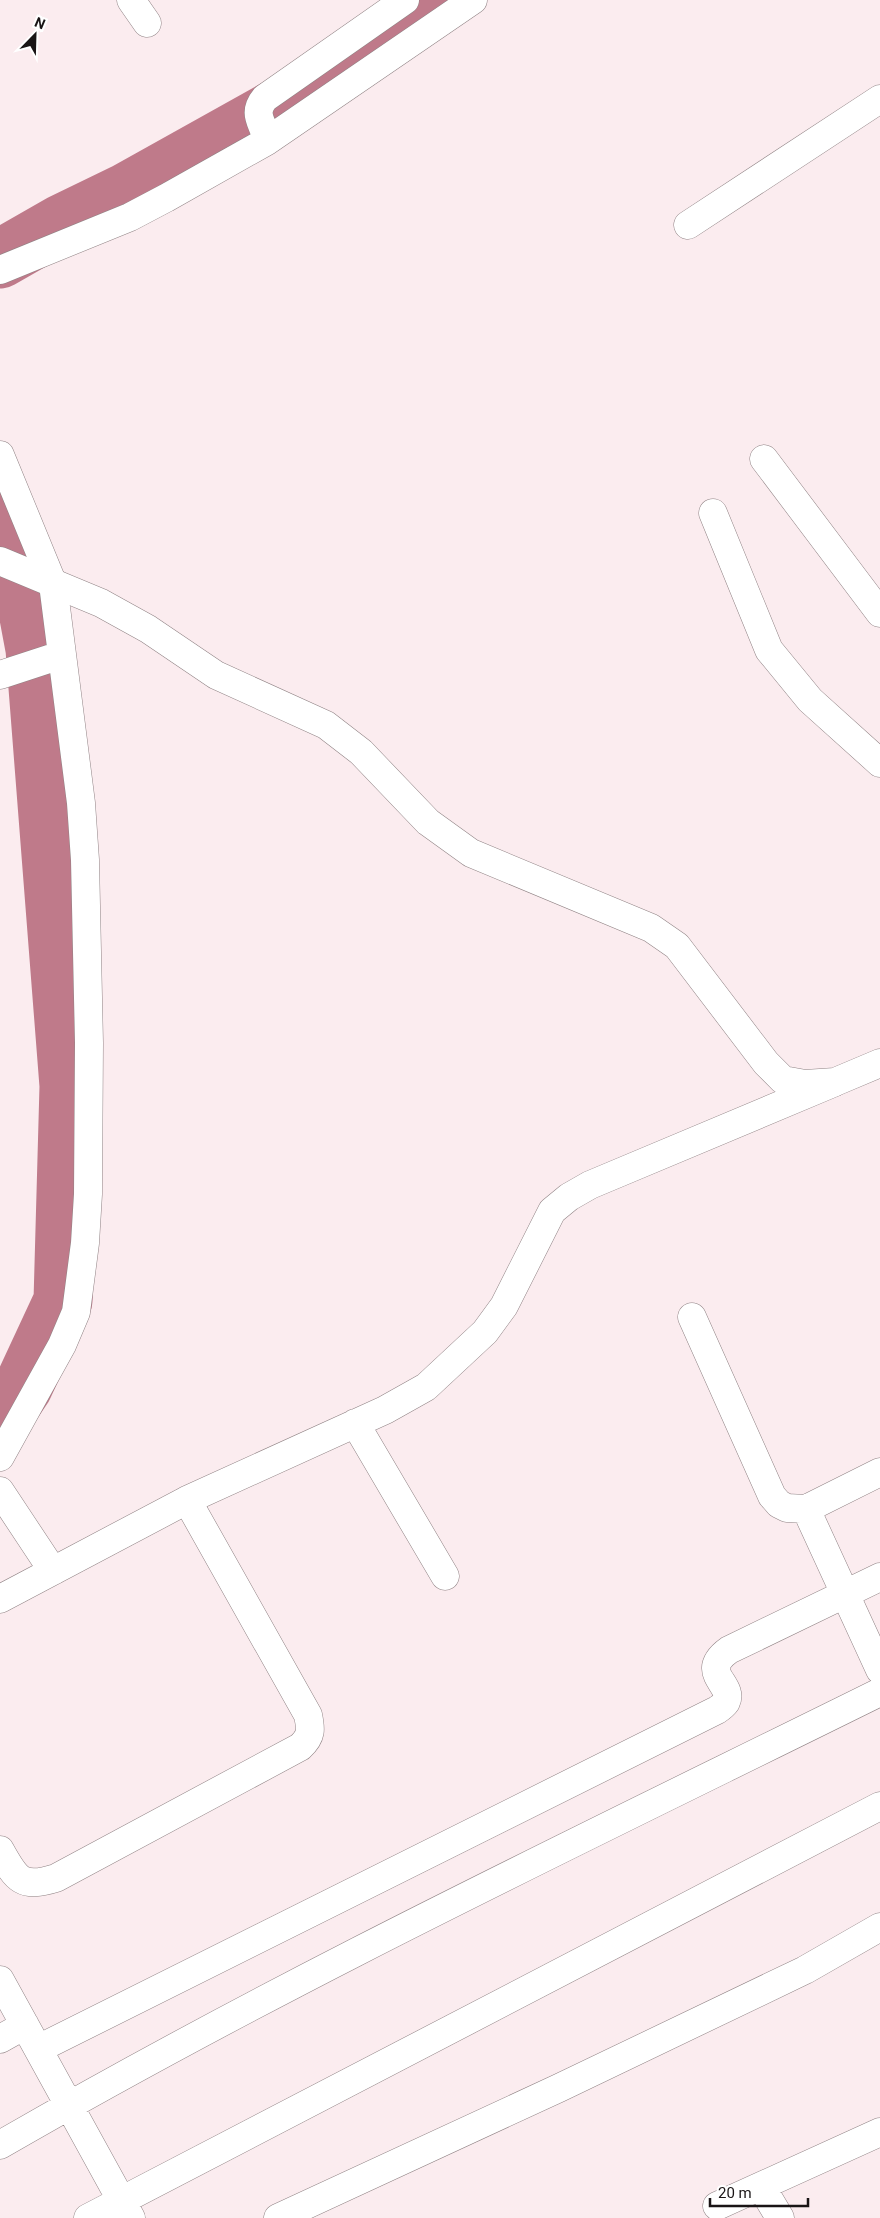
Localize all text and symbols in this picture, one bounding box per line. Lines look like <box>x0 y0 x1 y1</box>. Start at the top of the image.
north arrow <box>10 10 60 60</box>
text: N <box>32 14 48 32</box>
scale bar <box>710 2176 808 2208</box>
text: 20 m <box>718 2184 752 2202</box>

